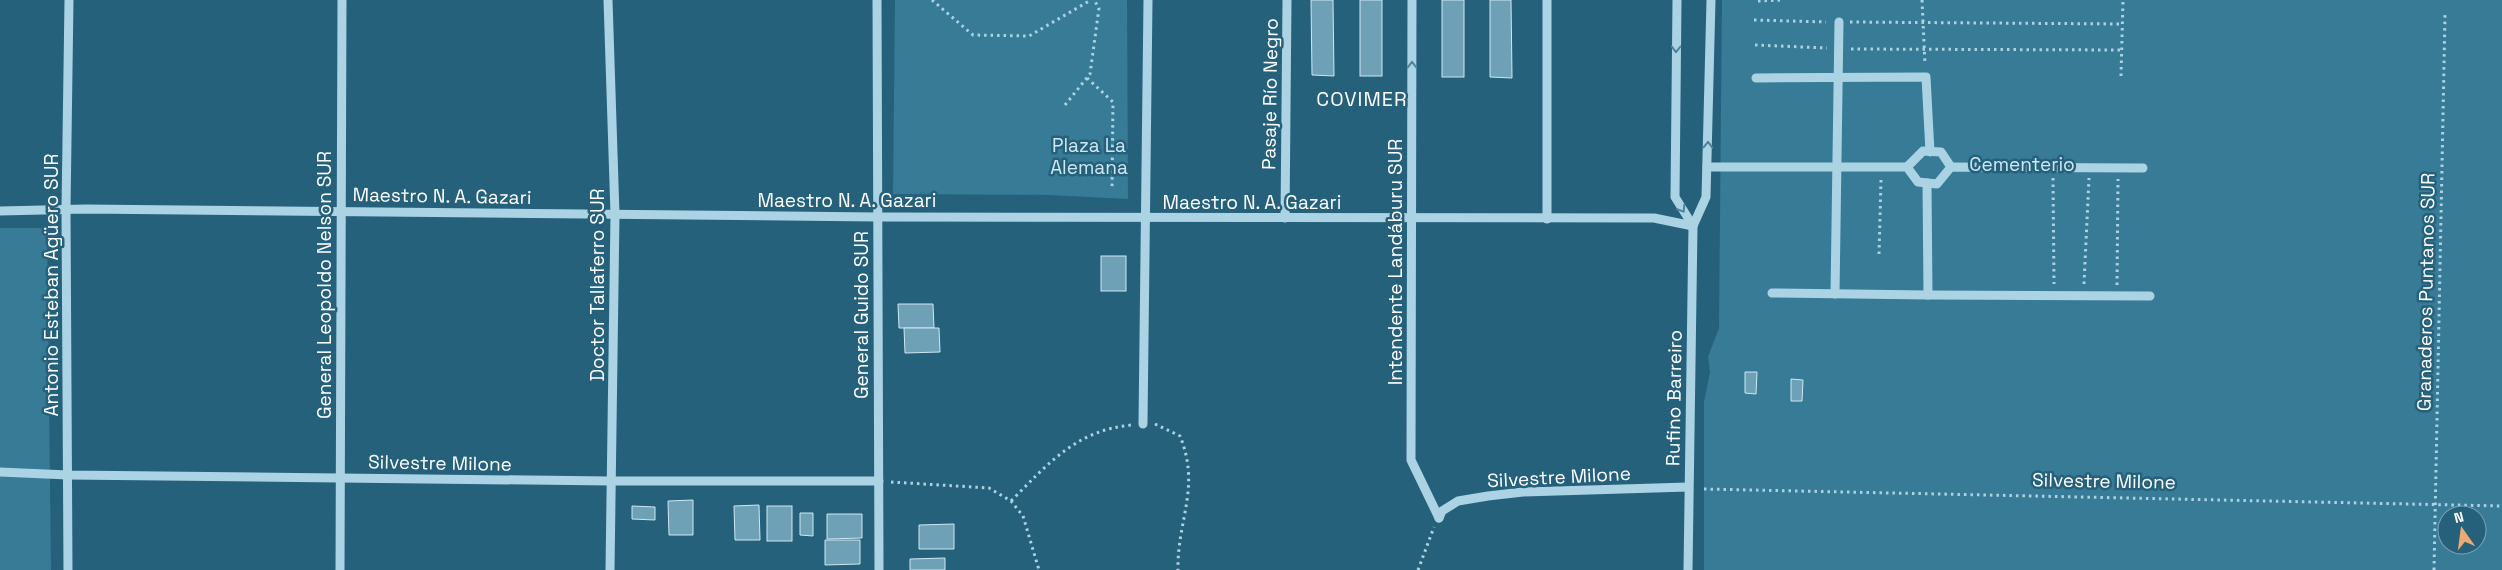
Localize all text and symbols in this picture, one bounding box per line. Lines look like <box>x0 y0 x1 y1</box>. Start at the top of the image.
street label: Pasaje Río Negro <box>1256 18 1284 170</box>
one-way arrow <box>1671 45 1681 53</box>
one-way arrow <box>1407 61 1417 68</box>
district label: COVIMER <box>1316 86 1408 112</box>
park label: Plaza La Alemana <box>1050 133 1128 180</box>
street label: Intendente Landáburu SUR <box>1383 139 1408 385</box>
one-way arrow <box>1702 141 1713 149</box>
street label: General Leopoldo Nelson SUR <box>312 151 337 419</box>
park label: Cementerio <box>1969 152 2075 177</box>
street label: Antonio Esteban Agüero SUR <box>39 154 64 416</box>
street label: Granaderos Puntanos SUR <box>2411 173 2441 411</box>
street label: Maestro N. A. Gazari <box>352 182 532 210</box>
street label: Doctor Tallaferro SUR <box>585 188 610 382</box>
street label: Maestro N. A. Gazari <box>758 188 936 213</box>
street label: Maestro N. A. Gazari <box>1163 190 1341 215</box>
one-way arrow <box>1676 204 1686 213</box>
street label: General Guido SUR <box>849 231 874 399</box>
street label: Rufino Barreiro <box>1660 330 1688 466</box>
street label: Silvestre Milone <box>368 449 512 477</box>
street label: Silvestre Milone <box>1486 461 1632 493</box>
street label: Silvestre Milone <box>2032 467 2176 495</box>
north arrow <box>2437 505 2487 555</box>
text: N <box>2452 508 2466 527</box>

